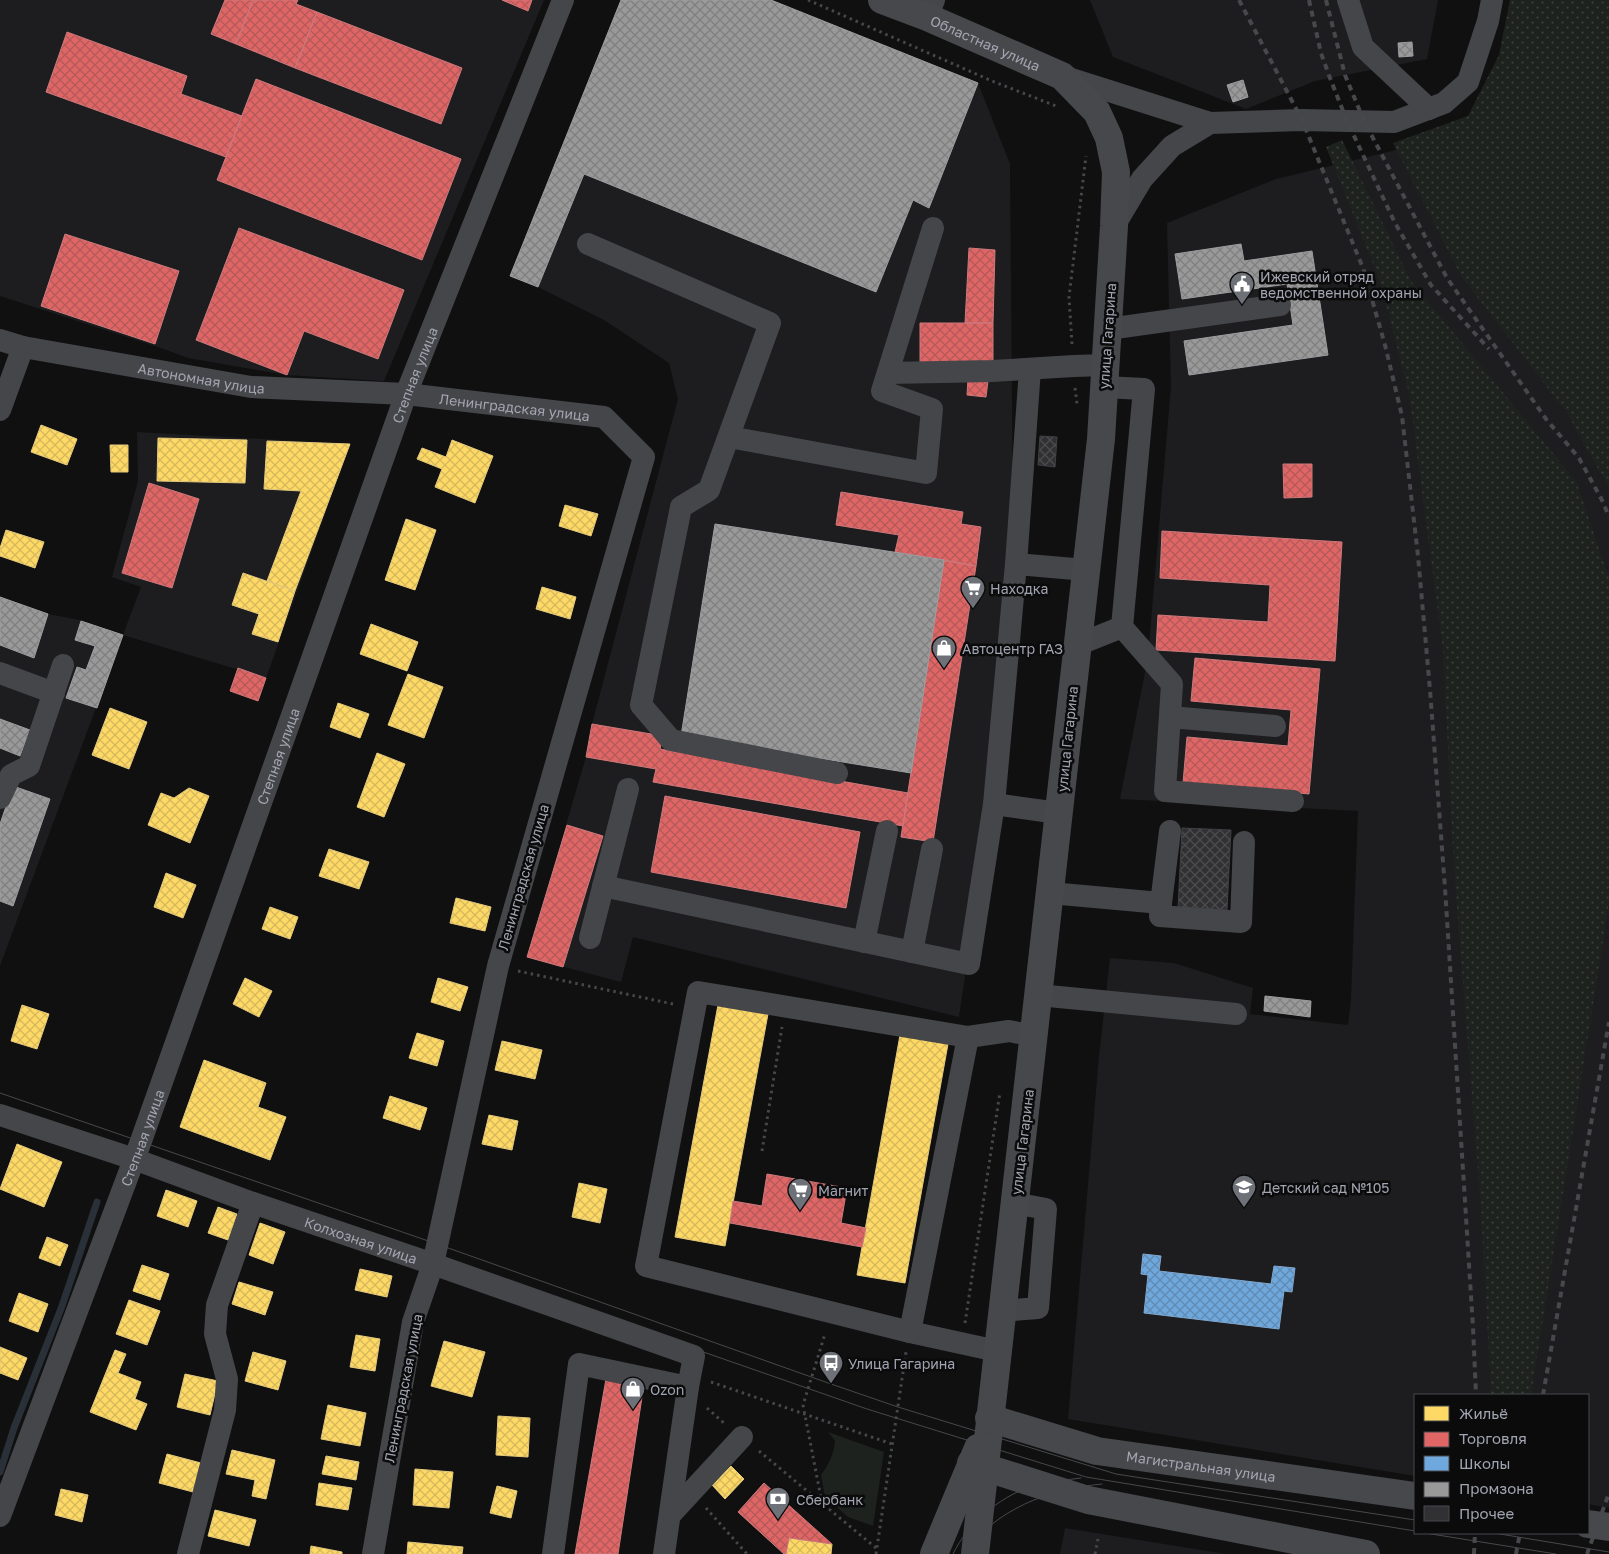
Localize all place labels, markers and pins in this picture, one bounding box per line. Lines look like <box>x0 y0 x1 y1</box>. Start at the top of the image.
place label: Ижевский отряд ведомственной охраны <box>1260 268 1422 301</box>
public building icon: Ижевский отряд ведомственной охраны <box>1229 271 1255 305</box>
supermarket icon: Находка <box>960 575 986 609</box>
place label: Находка <box>990 580 1049 597</box>
shop icon: Автоцентр ГАЗ <box>931 635 957 669</box>
place label: Автоцентр ГАЗ <box>962 640 1063 657</box>
school or university icon: Детский сад №105 <box>1231 1174 1257 1208</box>
supermarket icon: Магнит <box>787 1177 813 1211</box>
place label: Детский сад №105 <box>1262 1179 1389 1196</box>
place label: Магнит <box>818 1182 868 1199</box>
bus stop icon: Улица Гагарина <box>818 1350 844 1384</box>
place label: Улица Гагарина <box>848 1355 955 1372</box>
shop icon: Ozon <box>620 1376 646 1410</box>
place label: Ozon <box>650 1381 684 1398</box>
bank icon: Сбербанк <box>765 1486 791 1520</box>
place label: Сбербанк <box>796 1491 863 1508</box>

